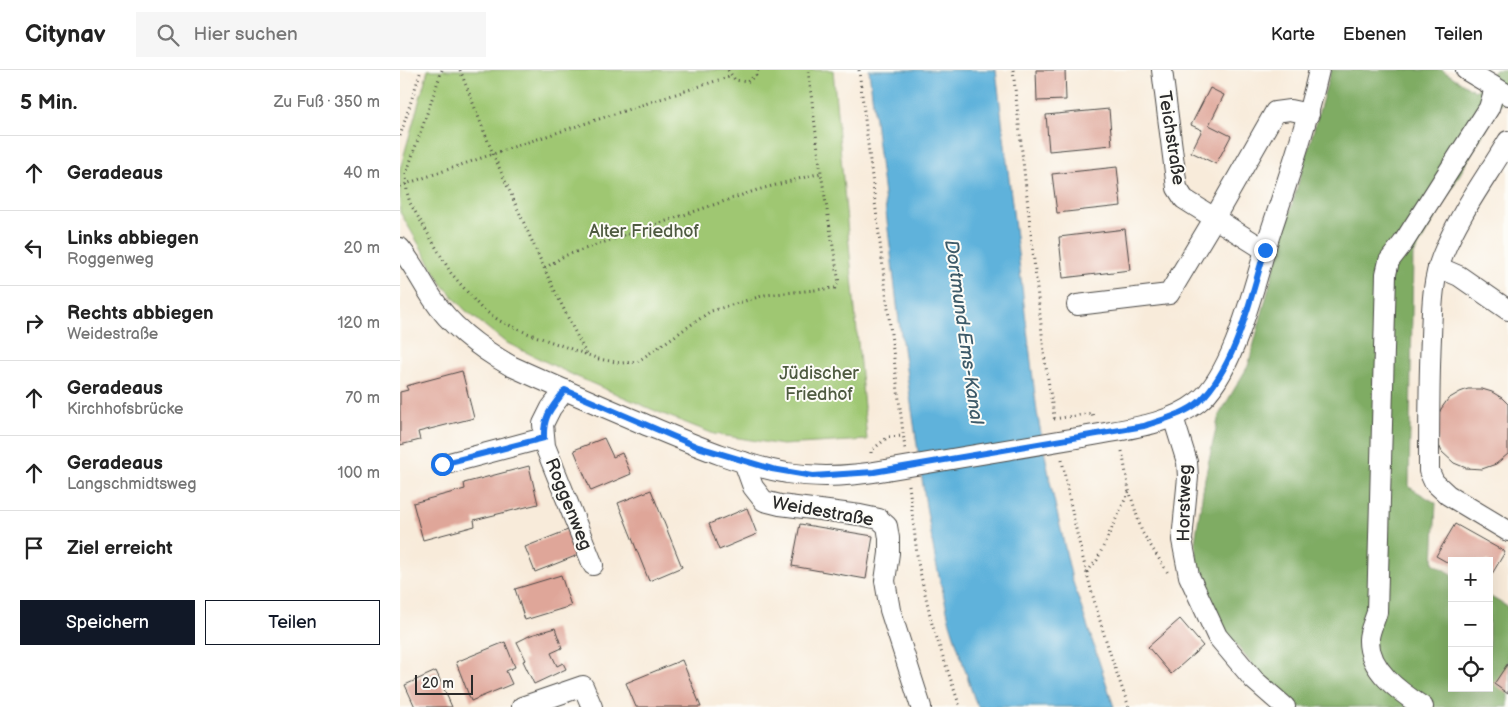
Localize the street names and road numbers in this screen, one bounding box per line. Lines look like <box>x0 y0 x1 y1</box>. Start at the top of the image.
street label: Teichstraße <box>1154 90 1189 187</box>
street label: Roggenweg <box>541 455 597 553</box>
street label: Horstweg <box>1173 464 1196 542</box>
street label: Weidestraße <box>770 492 876 531</box>

